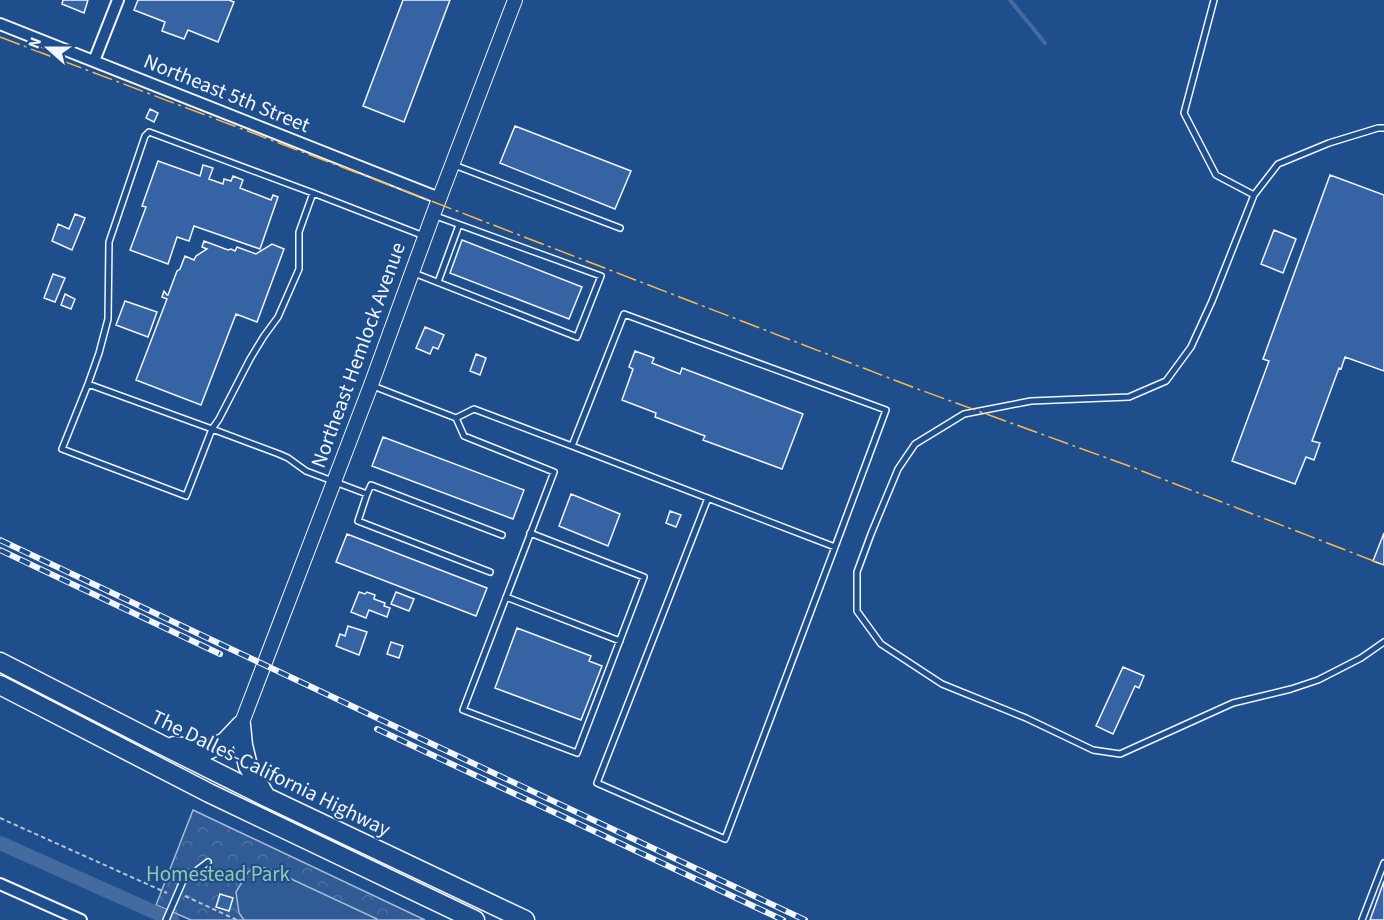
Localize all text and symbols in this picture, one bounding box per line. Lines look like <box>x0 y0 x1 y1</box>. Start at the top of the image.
north arrow <box>18 18 78 78</box>
text: N <box>23 34 47 52</box>
street label: Northeast 5th Street <box>139 46 315 140</box>
street label: Northeast Hemlock Avenue <box>303 238 413 472</box>
street label: The Dalles-California Highway <box>146 702 396 844</box>
park label: Homestead Park <box>146 859 291 889</box>

